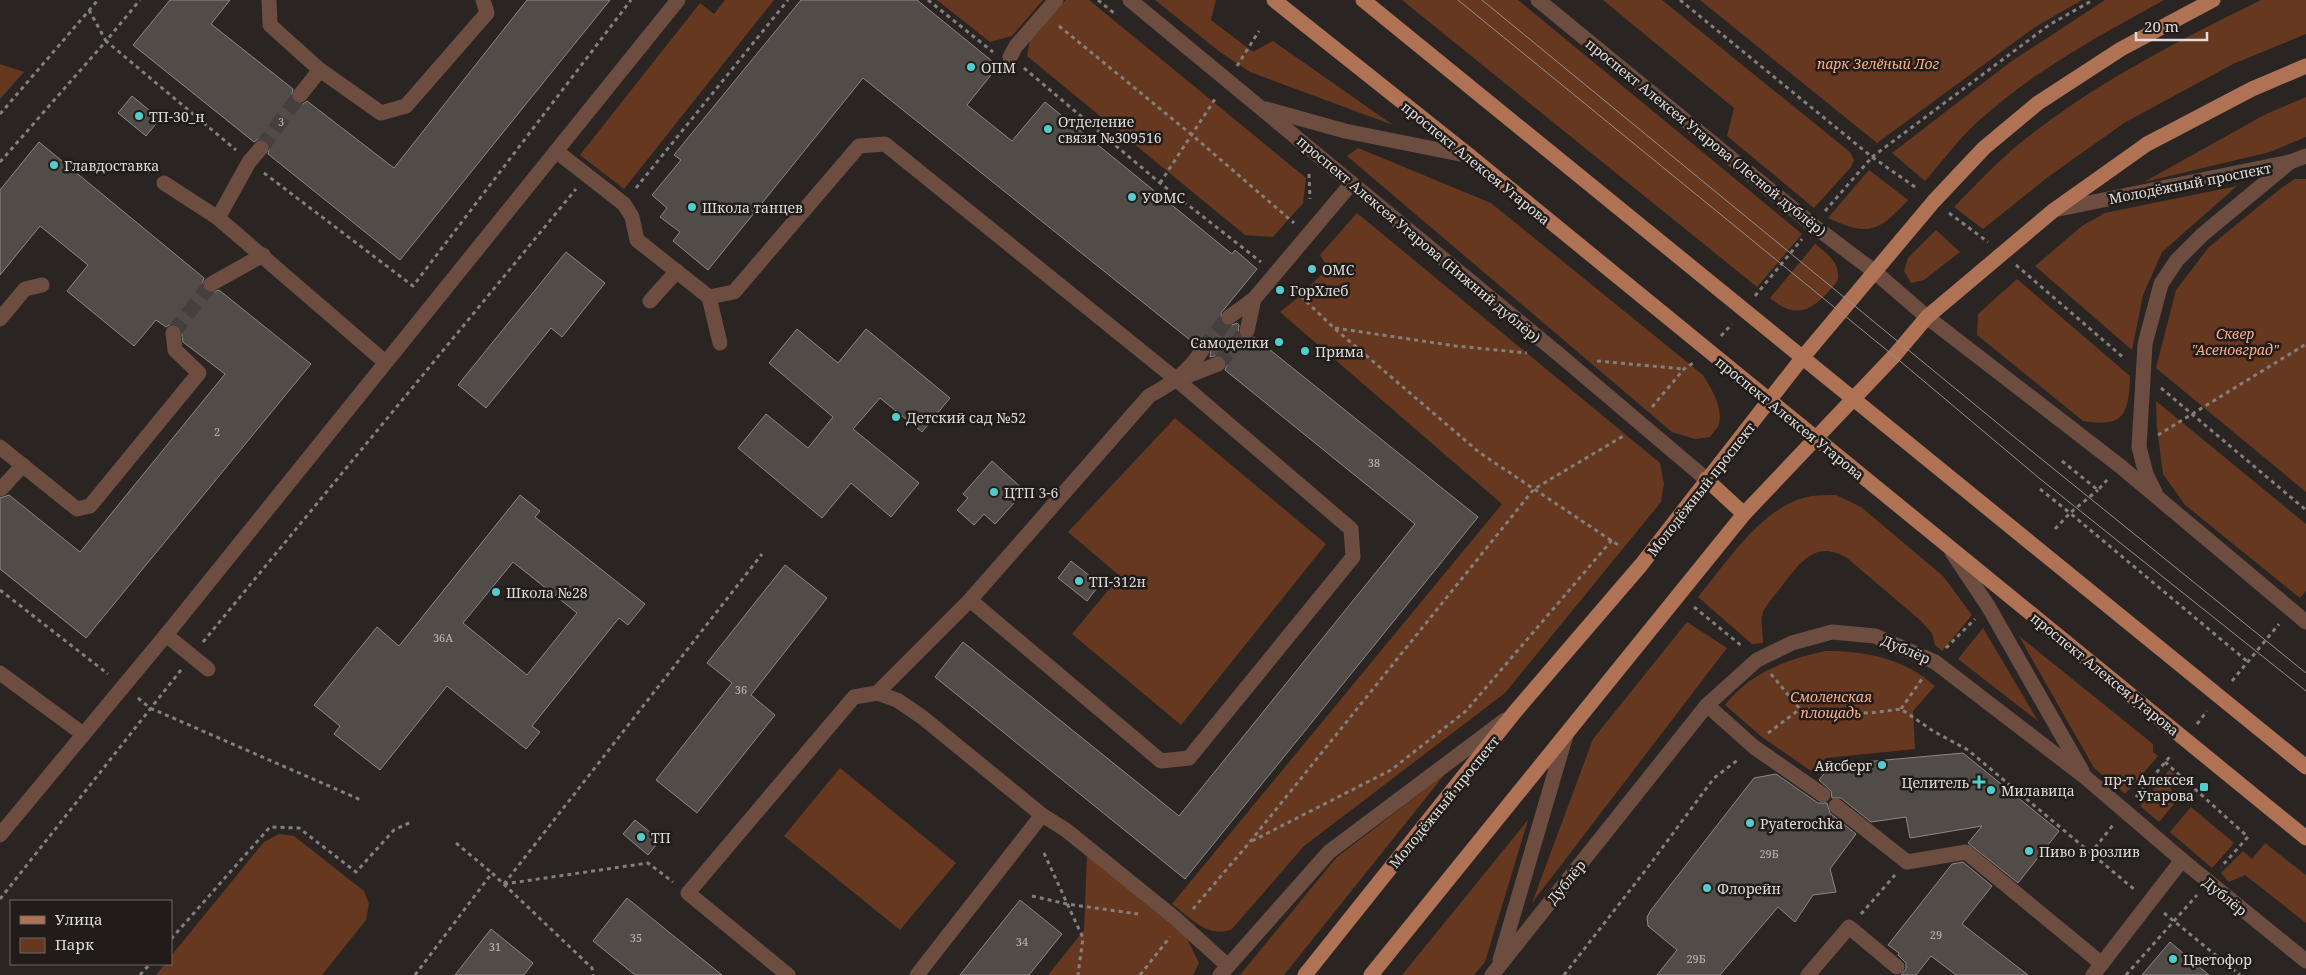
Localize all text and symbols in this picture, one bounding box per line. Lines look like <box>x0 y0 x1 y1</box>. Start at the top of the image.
scale bar <box>2136 10 2207 42</box>
text: 20 m <box>2144 16 2179 36</box>
street label: проспект Алексея Угарова (Лесной дублёр) <box>1582 34 1830 240</box>
park label: парк Зелёный Лог <box>1817 54 1939 73</box>
place label: ОПМ <box>981 58 1016 77</box>
marker: ОПМ <box>965 61 977 73</box>
street label: проспект Алексея Угарова <box>1398 97 1554 229</box>
place label: ТП-30_н <box>149 107 205 126</box>
marker: ТП-30_н <box>133 110 145 122</box>
place label: Отделение связи №309516 <box>1058 112 1162 147</box>
house number: 3 <box>278 114 284 129</box>
marker: Отделение связи №309516 <box>1042 123 1054 135</box>
street label: проспект Алексея Угарова (Нижний дублёр) <box>1293 131 1545 347</box>
place label: Главдоставка <box>64 156 159 175</box>
street label: Молодёжный проспект <box>2107 158 2273 208</box>
marker: Главдоставка <box>48 159 60 171</box>
place label: УФМС <box>1142 188 1185 207</box>
marker: УФМС <box>1126 191 1138 203</box>
place label: Школа танцев <box>702 198 803 217</box>
marker: Школа танцев <box>686 201 698 213</box>
place label: ОМС <box>1322 260 1355 279</box>
marker: ОМС <box>1306 263 1318 275</box>
place label: ГорХлеб <box>1290 281 1348 300</box>
marker: ГорХлеб <box>1274 284 1286 296</box>
park label: Сквер "Асеновград" <box>2191 324 2280 359</box>
place label: Самоделки <box>1190 333 1269 352</box>
marker: Самоделки <box>1273 336 1285 348</box>
place label: Прима <box>1315 342 1364 361</box>
marker: Прима <box>1299 345 1311 357</box>
street label: проспект Алексея Угарова <box>1712 352 1868 484</box>
place label: Детский сад №52 <box>906 408 1026 427</box>
marker: Детский сад №52 <box>890 411 902 423</box>
street label: Молодёжный проспект <box>1643 418 1760 560</box>
house number: 2 <box>214 424 220 439</box>
house number: 38 <box>1368 455 1380 470</box>
place label: ЦТП 3-6 <box>1004 483 1059 502</box>
marker: ЦТП 3-6 <box>988 486 1000 498</box>
place label: ТП-312н <box>1089 572 1146 591</box>
marker: ТП-312н <box>1073 575 1085 587</box>
place label: Школа №28 <box>506 583 588 602</box>
marker: Школа №28 <box>490 586 502 598</box>
street label: проспект Алексея Угарова <box>2027 608 2183 740</box>
house number: 36А <box>433 630 453 645</box>
street label: Дублёр <box>1879 630 1934 668</box>
house number: 36 <box>735 682 747 697</box>
park label: Смоленская площадь <box>1790 687 1872 722</box>
street label: Молодёжный проспект <box>1385 731 1504 872</box>
place label: Айсберг <box>1815 756 1872 775</box>
marker: Айсберг <box>1876 759 1888 771</box>
place label: пр-т Алексея Угарова <box>2104 770 2194 805</box>
place label: Целитель <box>1901 773 1969 792</box>
marker: Целитель <box>1973 776 1985 788</box>
place label: Милавица <box>2001 781 2075 800</box>
marker: пр-т Алексея Угарова <box>2198 781 2210 793</box>
marker: Милавица <box>1985 784 1997 796</box>
place label: Pyaterochka <box>1760 814 1843 833</box>
marker: Pyaterochka <box>1744 817 1756 829</box>
place label: ТП <box>651 828 671 847</box>
marker: ТП <box>635 831 647 843</box>
place label: Пиво в розлив <box>2039 842 2140 861</box>
marker: Пиво в розлив <box>2023 845 2035 857</box>
house number: 29Б <box>1759 846 1779 861</box>
street label: Дублёр <box>1542 856 1590 908</box>
street label: Дублёр <box>2199 872 2251 920</box>
place label: Флорейн <box>1717 879 1781 898</box>
marker: Флорейн <box>1701 882 1713 894</box>
legend <box>10 900 172 965</box>
text: Улица <box>55 909 103 929</box>
house number: 29 <box>1930 927 1942 942</box>
house number: 35 <box>630 930 642 945</box>
text: Парк <box>55 934 94 954</box>
house number: 34 <box>1016 934 1028 949</box>
house number: 31 <box>489 939 501 954</box>
place label: Цветофор <box>2183 950 2252 969</box>
house number: 29Б <box>1686 951 1706 966</box>
marker: Цветофор <box>2167 953 2179 965</box>

